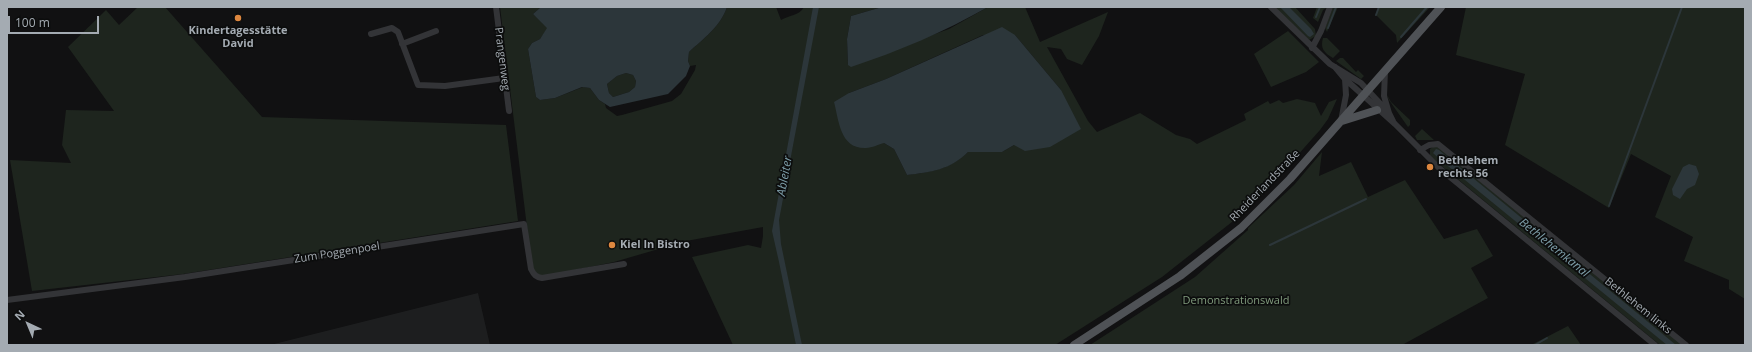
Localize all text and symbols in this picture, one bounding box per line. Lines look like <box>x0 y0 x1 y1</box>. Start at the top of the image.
scale bar <box>10 8 101 34</box>
marker: Kindertagesstätte David <box>233 13 243 23</box>
text: 100 m <box>15 14 50 31</box>
place label: Kindertagesstätte David <box>189 24 287 50</box>
street label: Prangenweg <box>492 27 512 91</box>
street label: Rheiderlandstraße <box>1227 147 1303 225</box>
place label: Bethlehem rechts 56 <box>1438 154 1498 180</box>
water label: Ableiter <box>774 155 796 197</box>
marker: Bethlehem rechts 56 <box>1425 162 1435 172</box>
water label: Bethlehemkanal <box>1516 215 1592 281</box>
place label: Kiel In Bistro <box>620 238 690 252</box>
street label: Zum Poggenpoel <box>293 240 381 266</box>
marker: Kiel In Bistro <box>607 240 617 250</box>
street label: Bethlehem links <box>1602 275 1674 337</box>
park label: Demonstrationswald <box>1183 294 1289 308</box>
north arrow <box>8 304 48 344</box>
text: N <box>11 307 28 324</box>

